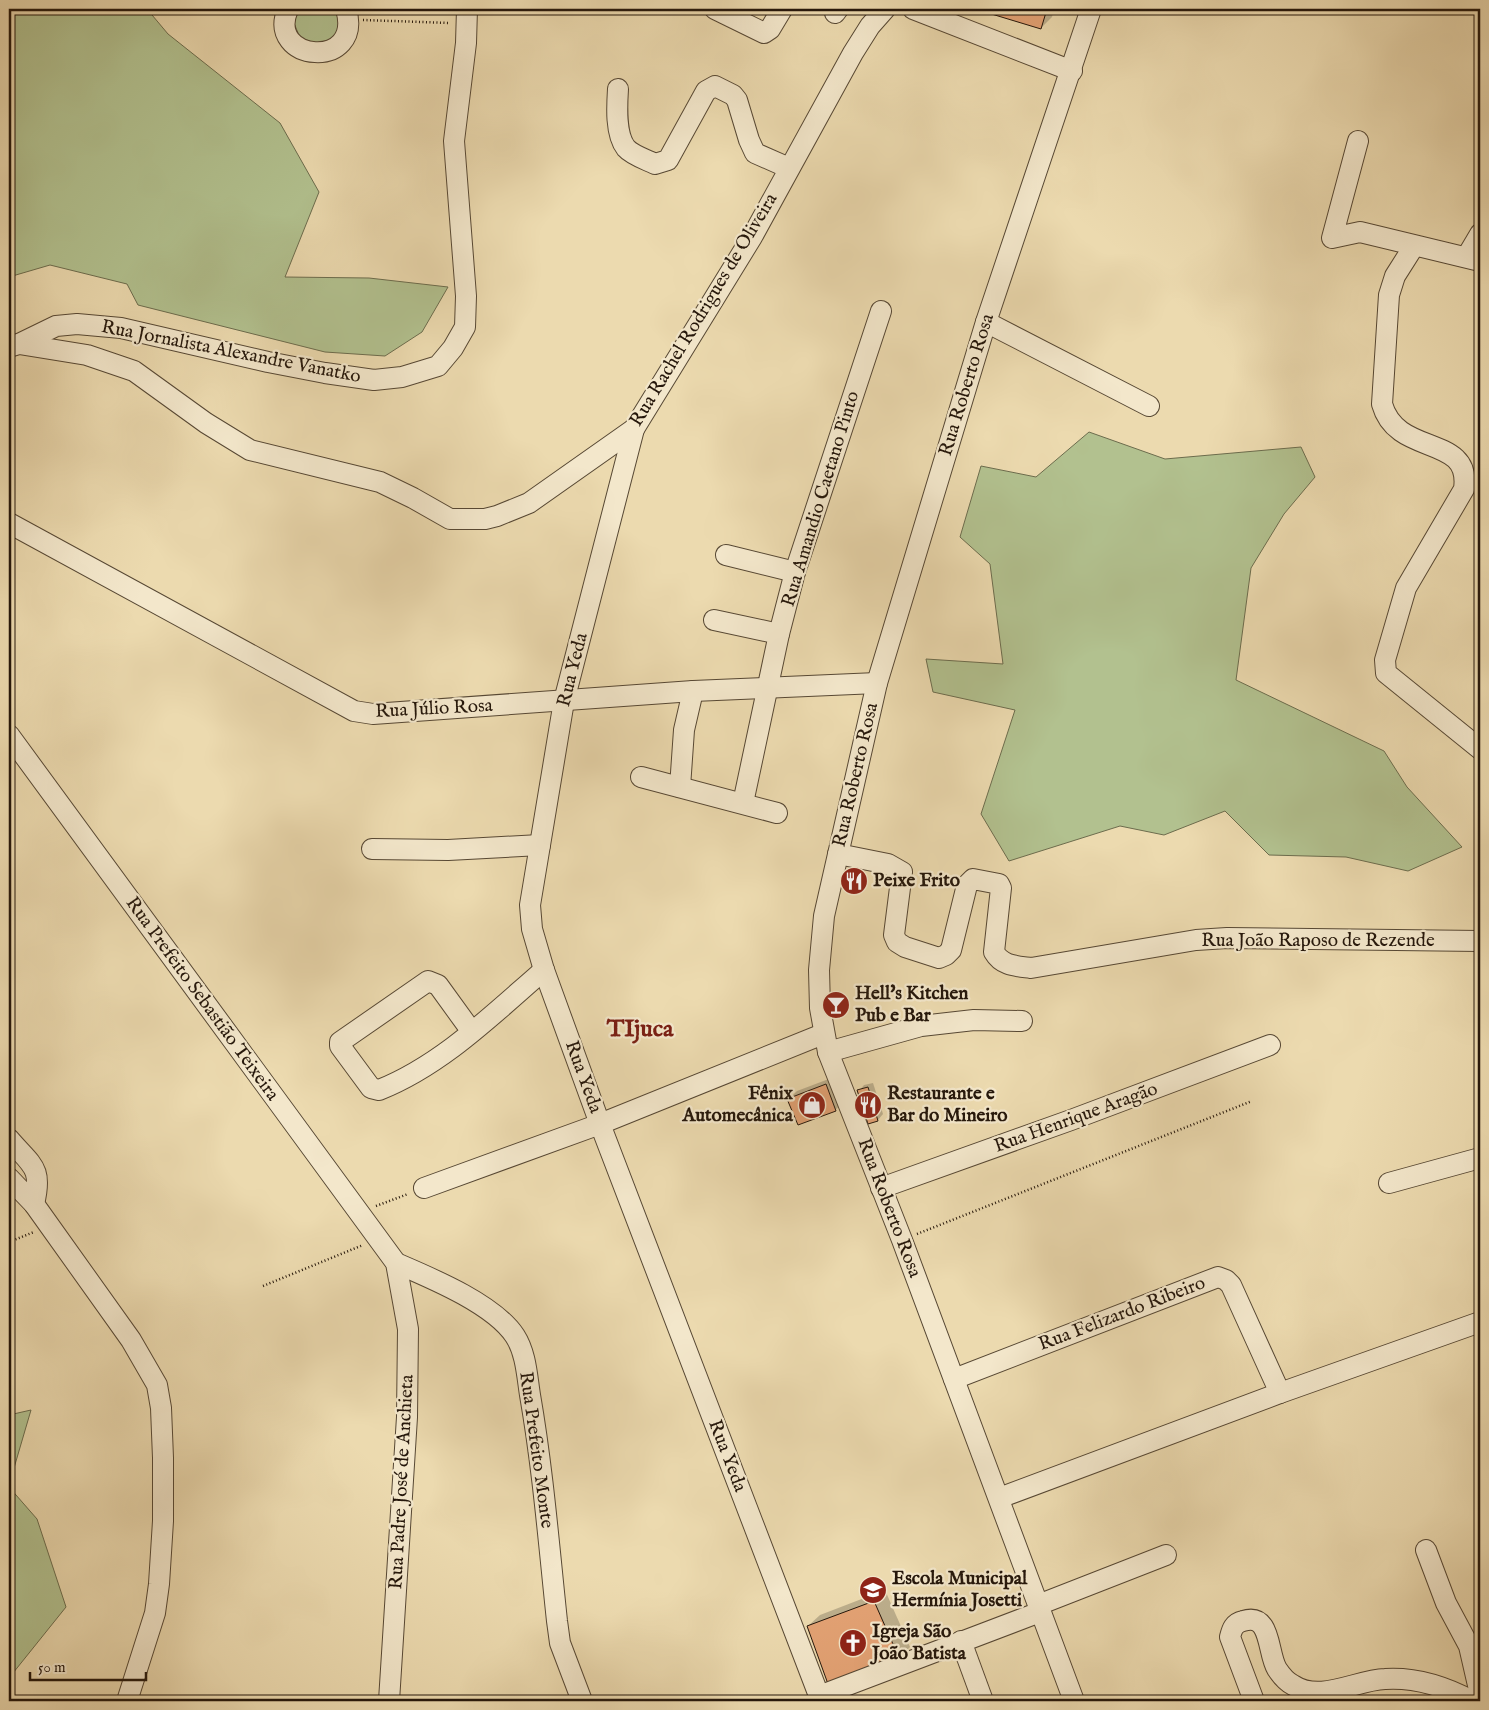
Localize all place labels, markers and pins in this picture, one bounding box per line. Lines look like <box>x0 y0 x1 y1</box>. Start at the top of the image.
restaurant icon: Peixe Frito <box>839 866 869 896</box>
place label: Peixe Frito <box>873 869 960 893</box>
place label: Hell's Kitchen Pub e Bar <box>855 982 968 1028</box>
bar icon: Hell's Kitchen Pub e Bar <box>821 990 851 1020</box>
place label: Fênix Automecânica <box>681 1082 794 1128</box>
place label: Restaurante e Bar do Mineiro <box>887 1082 1008 1128</box>
shop icon: Fênix Automecânica <box>797 1090 827 1120</box>
restaurant icon: Restaurante e Bar do Mineiro <box>853 1090 883 1120</box>
place label: Escola Municipal Hermínia Josetti <box>892 1567 1028 1613</box>
school or university icon: Escola Municipal Hermínia Josetti <box>858 1575 888 1605</box>
place label: Igreja São João Batista <box>869 1620 967 1666</box>
church icon: Igreja São João Batista <box>838 1628 868 1658</box>

